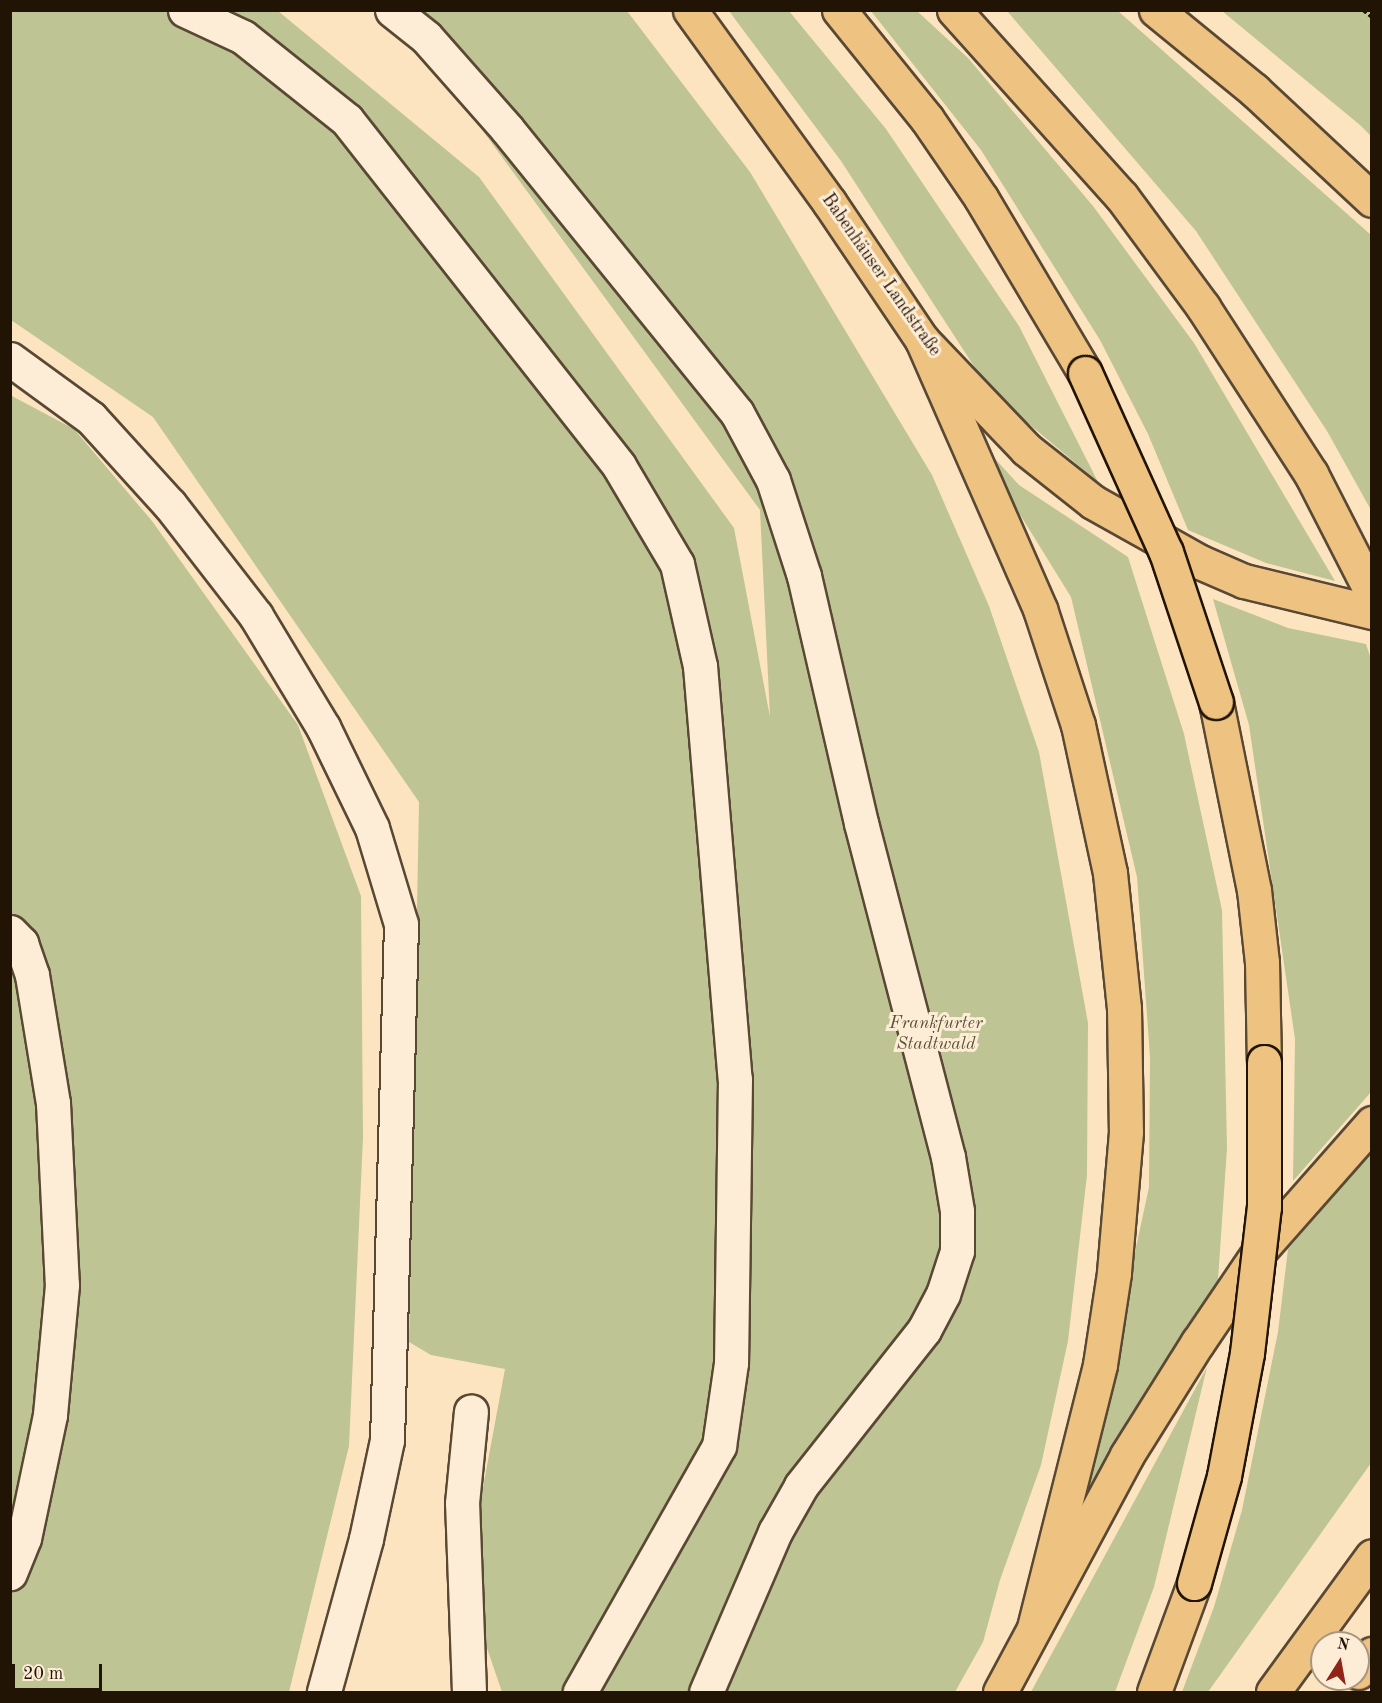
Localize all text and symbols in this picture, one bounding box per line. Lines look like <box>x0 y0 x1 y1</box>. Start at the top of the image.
street label: Babenhäuser Landstraße <box>817 190 945 360</box>
park label: Frankfurter Stadtwald <box>889 1013 983 1056</box>
north arrow <box>1310 1631 1370 1691</box>
text: N <box>1336 1636 1351 1654</box>
scale bar <box>15 1652 105 1690</box>
text: 20 m <box>23 1665 63 1683</box>

